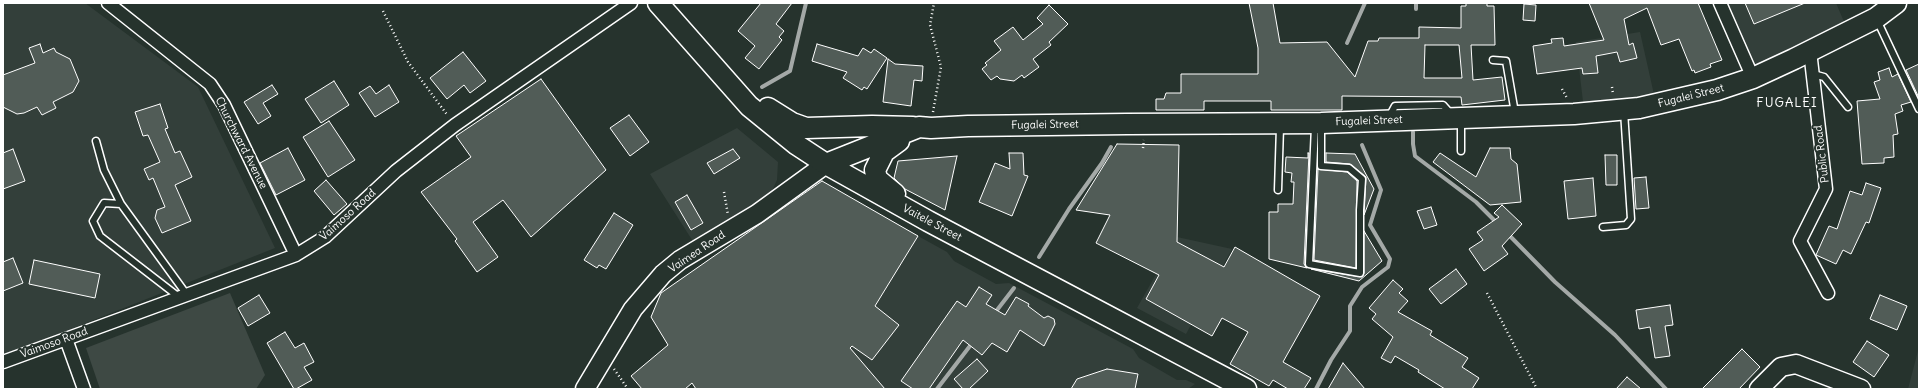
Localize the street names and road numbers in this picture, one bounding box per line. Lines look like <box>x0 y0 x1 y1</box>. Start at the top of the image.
street label: Fugalei Street <box>1657 81 1725 111</box>
street label: Churchward Avenue <box>212 95 270 191</box>
street label: Fugalei Street <box>1335 113 1403 129</box>
street label: Fugalei Street <box>1011 118 1079 132</box>
street label: Public Road <box>1812 124 1832 184</box>
street label: Vaimoso Road <box>317 186 379 244</box>
street label: Vaitele Street <box>900 202 964 244</box>
street label: Vaimea Road <box>666 228 728 276</box>
street label: Vaimoso Road <box>19 325 89 361</box>

